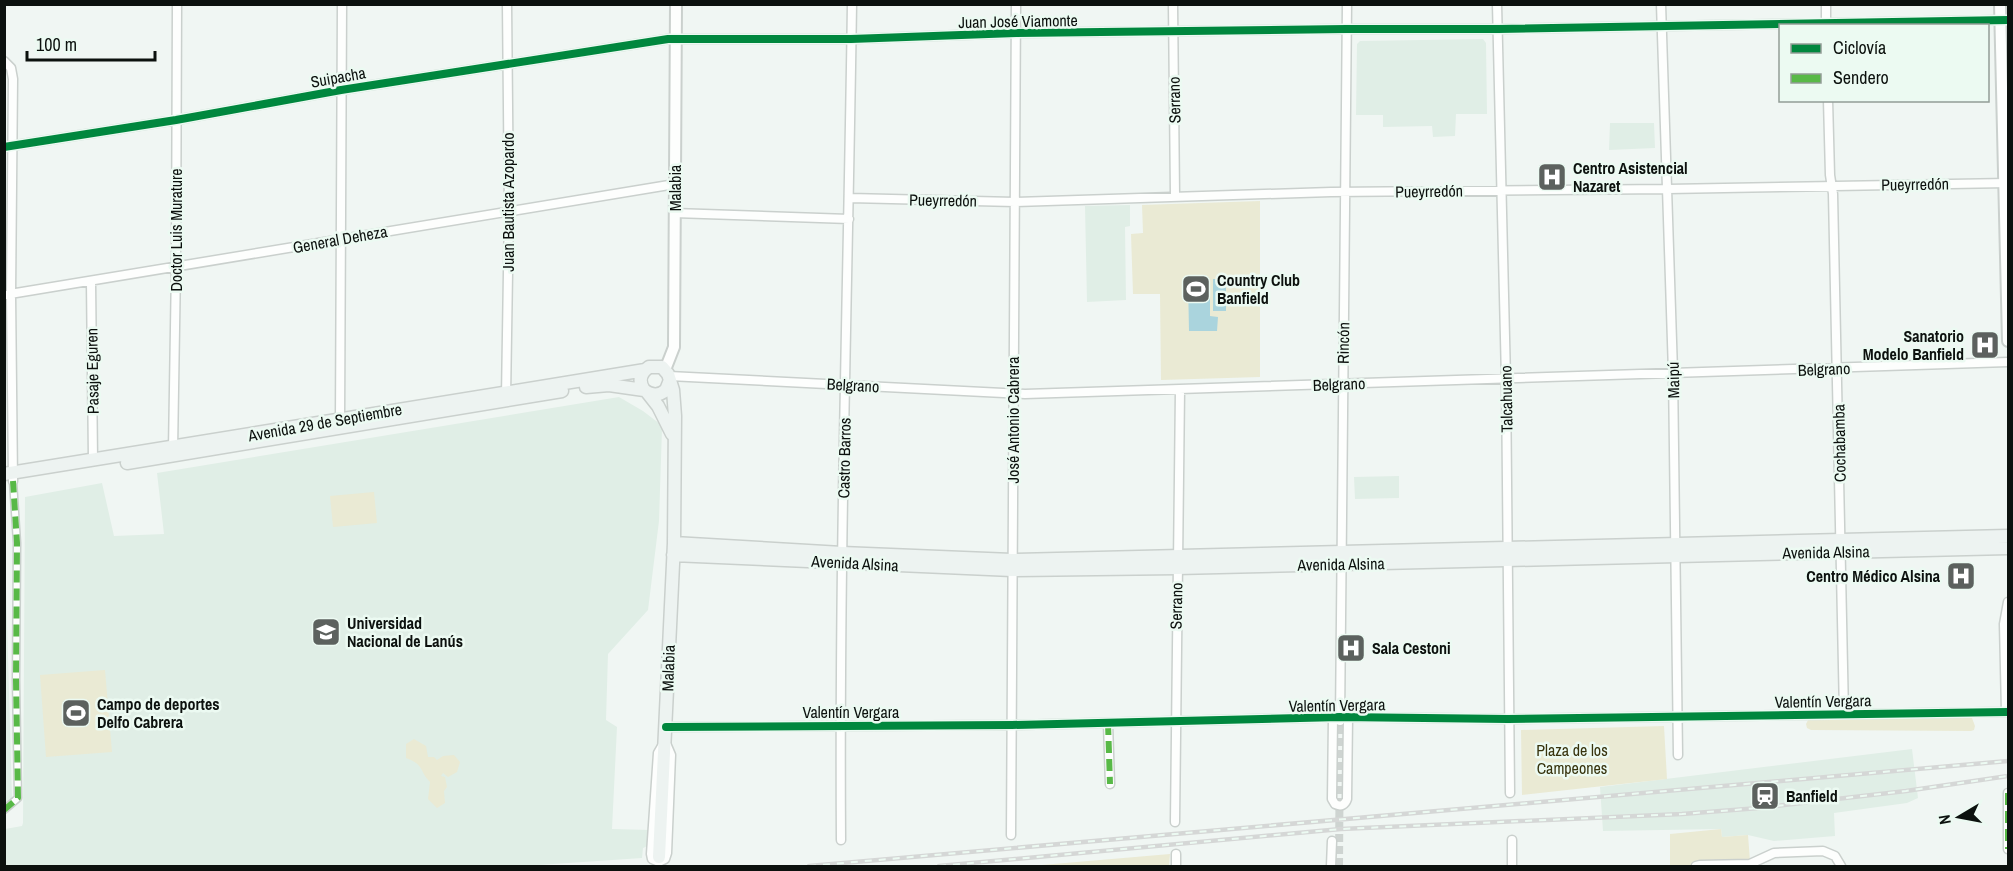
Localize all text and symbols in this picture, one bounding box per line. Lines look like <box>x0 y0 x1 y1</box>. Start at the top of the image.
street label: Juan José Viamonte <box>958 9 1078 33</box>
scale bar <box>27 24 154 62</box>
legend <box>1779 24 1989 102</box>
text: 100 m <box>36 32 77 57</box>
text: Ciclovía <box>1833 35 1886 60</box>
street label: Suipacha <box>309 61 368 93</box>
text: Sendero <box>1833 65 1889 90</box>
street label: Serrano <box>1163 76 1185 124</box>
street label: Juan Bautista Azopardo <box>497 132 519 272</box>
place label: Centro Asistencial Nazaret <box>1573 157 1688 197</box>
hospital icon: Centro Asistencial Nazaret <box>1536 161 1568 193</box>
street label: Malabia <box>664 164 686 211</box>
street label: Doctor Luis Murature <box>165 168 187 292</box>
street label: Pueyrredón <box>1881 172 1949 196</box>
street label: Pueyrredón <box>1395 179 1463 203</box>
street label: Pueyrredón <box>909 188 977 212</box>
street label: General Deheza <box>291 220 390 258</box>
place label: Country Club Banfield <box>1217 269 1300 309</box>
sports icon: Country Club Banfield <box>1180 273 1212 305</box>
street label: Rincón <box>1332 322 1354 364</box>
place label: Sanatorio Modelo Banfield <box>1863 325 1964 365</box>
street label: Pasaje Eguren <box>80 328 104 414</box>
hospital icon: Sanatorio Modelo Banfield <box>1969 329 2001 361</box>
street label: José Antonio Cabrera <box>1002 356 1024 483</box>
street label: Belgrano <box>1797 357 1851 381</box>
street label: Maipú <box>1662 362 1684 398</box>
street label: Talcahuano <box>1494 365 1518 433</box>
street label: Belgrano <box>1312 372 1366 396</box>
street label: Belgrano <box>826 373 880 397</box>
street label: Avenida 29 de Septiembre <box>245 398 404 447</box>
street label: Cochabamba <box>1827 403 1851 482</box>
street label: Castro Barros <box>832 417 856 499</box>
street label: Avenida Alsina <box>1781 540 1871 564</box>
street label: Avenida Alsina <box>810 550 900 576</box>
street label: Avenida Alsina <box>1296 552 1386 576</box>
hospital icon: Centro Médico Alsina <box>1945 560 1977 592</box>
place label: Centro Médico Alsina <box>1806 565 1941 587</box>
street label: Serrano <box>1165 582 1187 630</box>
place label: Universidad Nacional de Lanús <box>347 612 463 652</box>
school or university icon: Universidad Nacional de Lanús <box>310 616 342 648</box>
hospital icon: Sala Cestoni <box>1335 632 1367 664</box>
place label: Sala Cestoni <box>1372 637 1451 659</box>
street label: Malabia <box>656 644 680 692</box>
street label: Valentín Vergara <box>1774 689 1872 713</box>
place label: Campo de deportes Delfo Cabrera <box>97 693 219 733</box>
street label: Valentín Vergara <box>1288 693 1386 717</box>
sports icon: Campo de deportes Delfo Cabrera <box>60 697 92 729</box>
street label: Valentín Vergara <box>803 701 900 723</box>
park label: Plaza de los Campeones <box>1536 739 1608 779</box>
station icon: Banfield <box>1749 780 1781 812</box>
place label: Banfield <box>1786 785 1838 807</box>
north arrow <box>1929 787 1989 847</box>
text: N <box>1933 813 1956 826</box>

